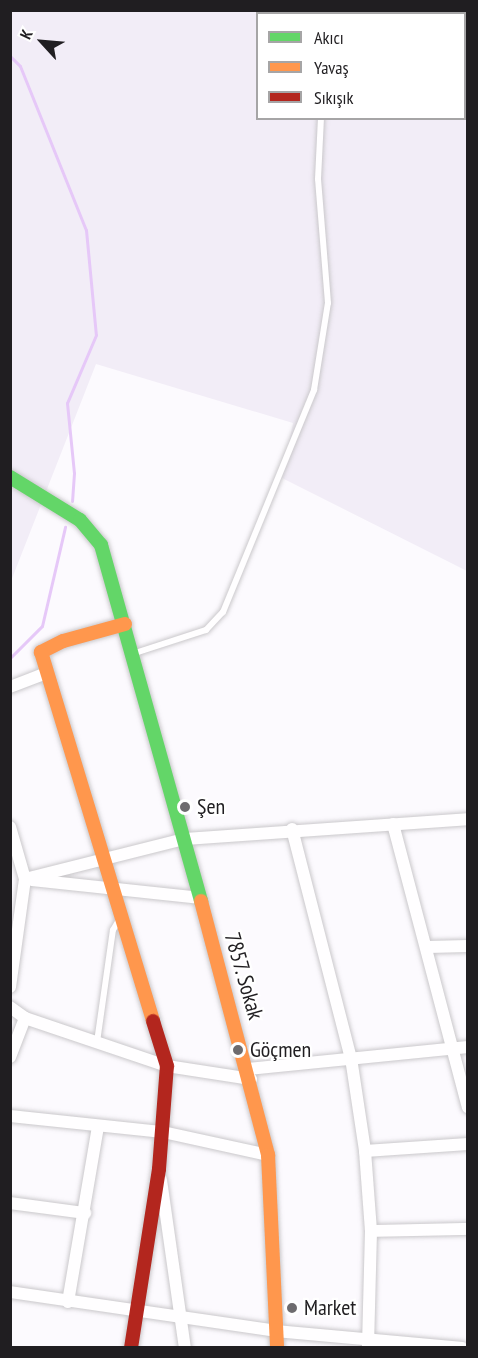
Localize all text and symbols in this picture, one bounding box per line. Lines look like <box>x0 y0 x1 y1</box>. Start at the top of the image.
north arrow <box>12 12 72 72</box>
legend <box>256 12 466 120</box>
text: K <box>15 26 37 42</box>
text: Akıcı <box>314 26 344 49</box>
text: Yavaş <box>314 56 349 79</box>
text: Sıkışık <box>314 86 353 109</box>
place label: Şen <box>197 794 225 820</box>
marker: Şen <box>178 800 192 814</box>
street label: 7857. Sokak <box>219 929 269 1023</box>
place label: Göçmen <box>250 1037 311 1063</box>
marker: Göçmen <box>231 1043 245 1057</box>
place label: Market <box>304 1295 356 1321</box>
marker: Market <box>285 1301 299 1315</box>

